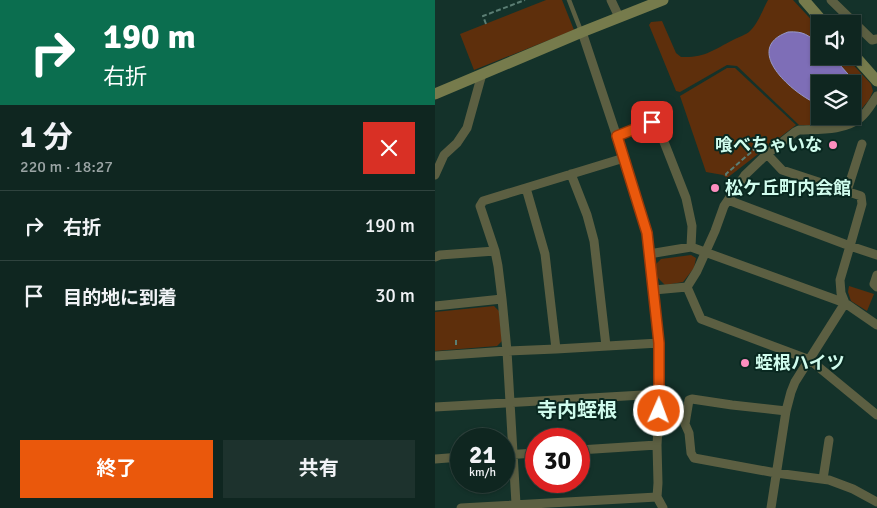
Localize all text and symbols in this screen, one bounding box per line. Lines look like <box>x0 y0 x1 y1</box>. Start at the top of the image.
text: 190 m <box>103 15 196 58</box>
map controls <box>811 15 861 125</box>
button: sound <box>811 15 861 65</box>
icon: right <box>20 20 85 85</box>
text: 右折 <box>103 63 147 90</box>
button: layers <box>811 75 861 125</box>
pin <box>631 101 673 143</box>
icon: arrive <box>638 108 666 136</box>
text: 1 分 <box>20 119 73 156</box>
button: close <box>363 122 415 174</box>
place label: 喰べちゃいな <box>715 134 823 156</box>
marker: 喰べちゃいな <box>827 139 839 151</box>
text: 220 m · 18:27 <box>20 157 113 177</box>
place label: 松ケ丘町内会館 <box>725 177 851 199</box>
marker: 松ケ丘町内会館 <box>709 182 721 194</box>
icon: right <box>20 212 48 240</box>
text: 190 m <box>365 214 415 238</box>
text: 右折 <box>63 216 101 240</box>
icon: arrive <box>20 282 48 310</box>
text: 30 m <box>375 284 415 308</box>
text: 目的地に到着 <box>63 286 177 310</box>
place label: 蛭根ハイツ <box>755 352 845 374</box>
marker: 蛭根ハイツ <box>739 357 751 369</box>
position arrow <box>632 384 684 436</box>
district label: 寺内蛭根 <box>537 398 617 423</box>
speed limit sign: 30 <box>525 428 590 493</box>
text: 21 <box>469 439 496 470</box>
button: 終了 <box>20 440 213 498</box>
button: 共有 <box>223 440 415 498</box>
text: km/h <box>469 465 496 480</box>

